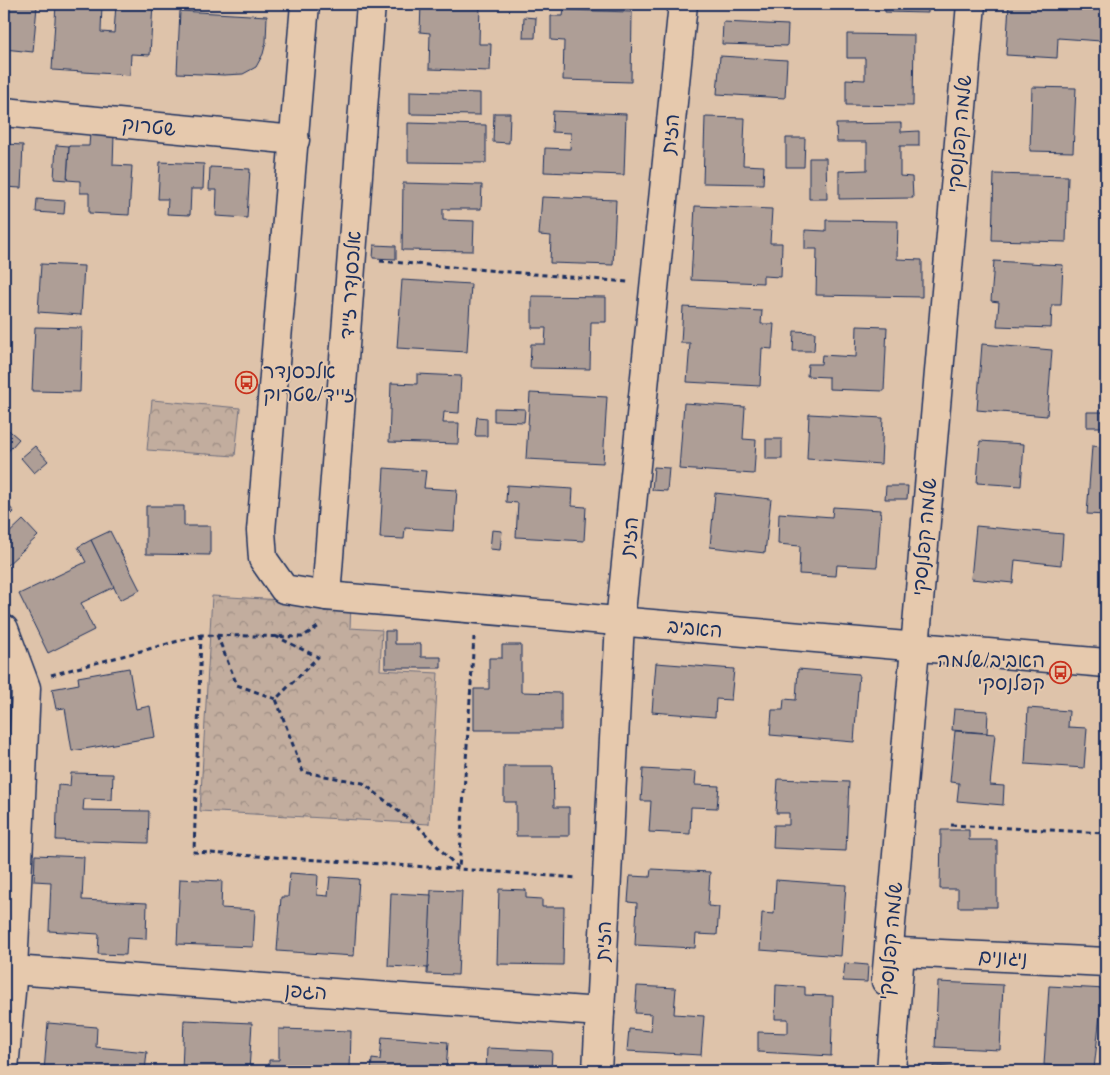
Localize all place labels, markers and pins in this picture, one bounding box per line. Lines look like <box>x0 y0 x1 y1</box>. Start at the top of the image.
place label: אלכסנדר זייד/שטרוק <box>263 359 355 411</box>
bus stop icon: אלכסנדר זייד/שטרוק <box>235 370 259 394</box>
place label: האביב/שלמה קפלנסקי <box>937 648 1045 700</box>
bus stop icon: האביב/שלמה קפלנסקי <box>1049 660 1073 684</box>

